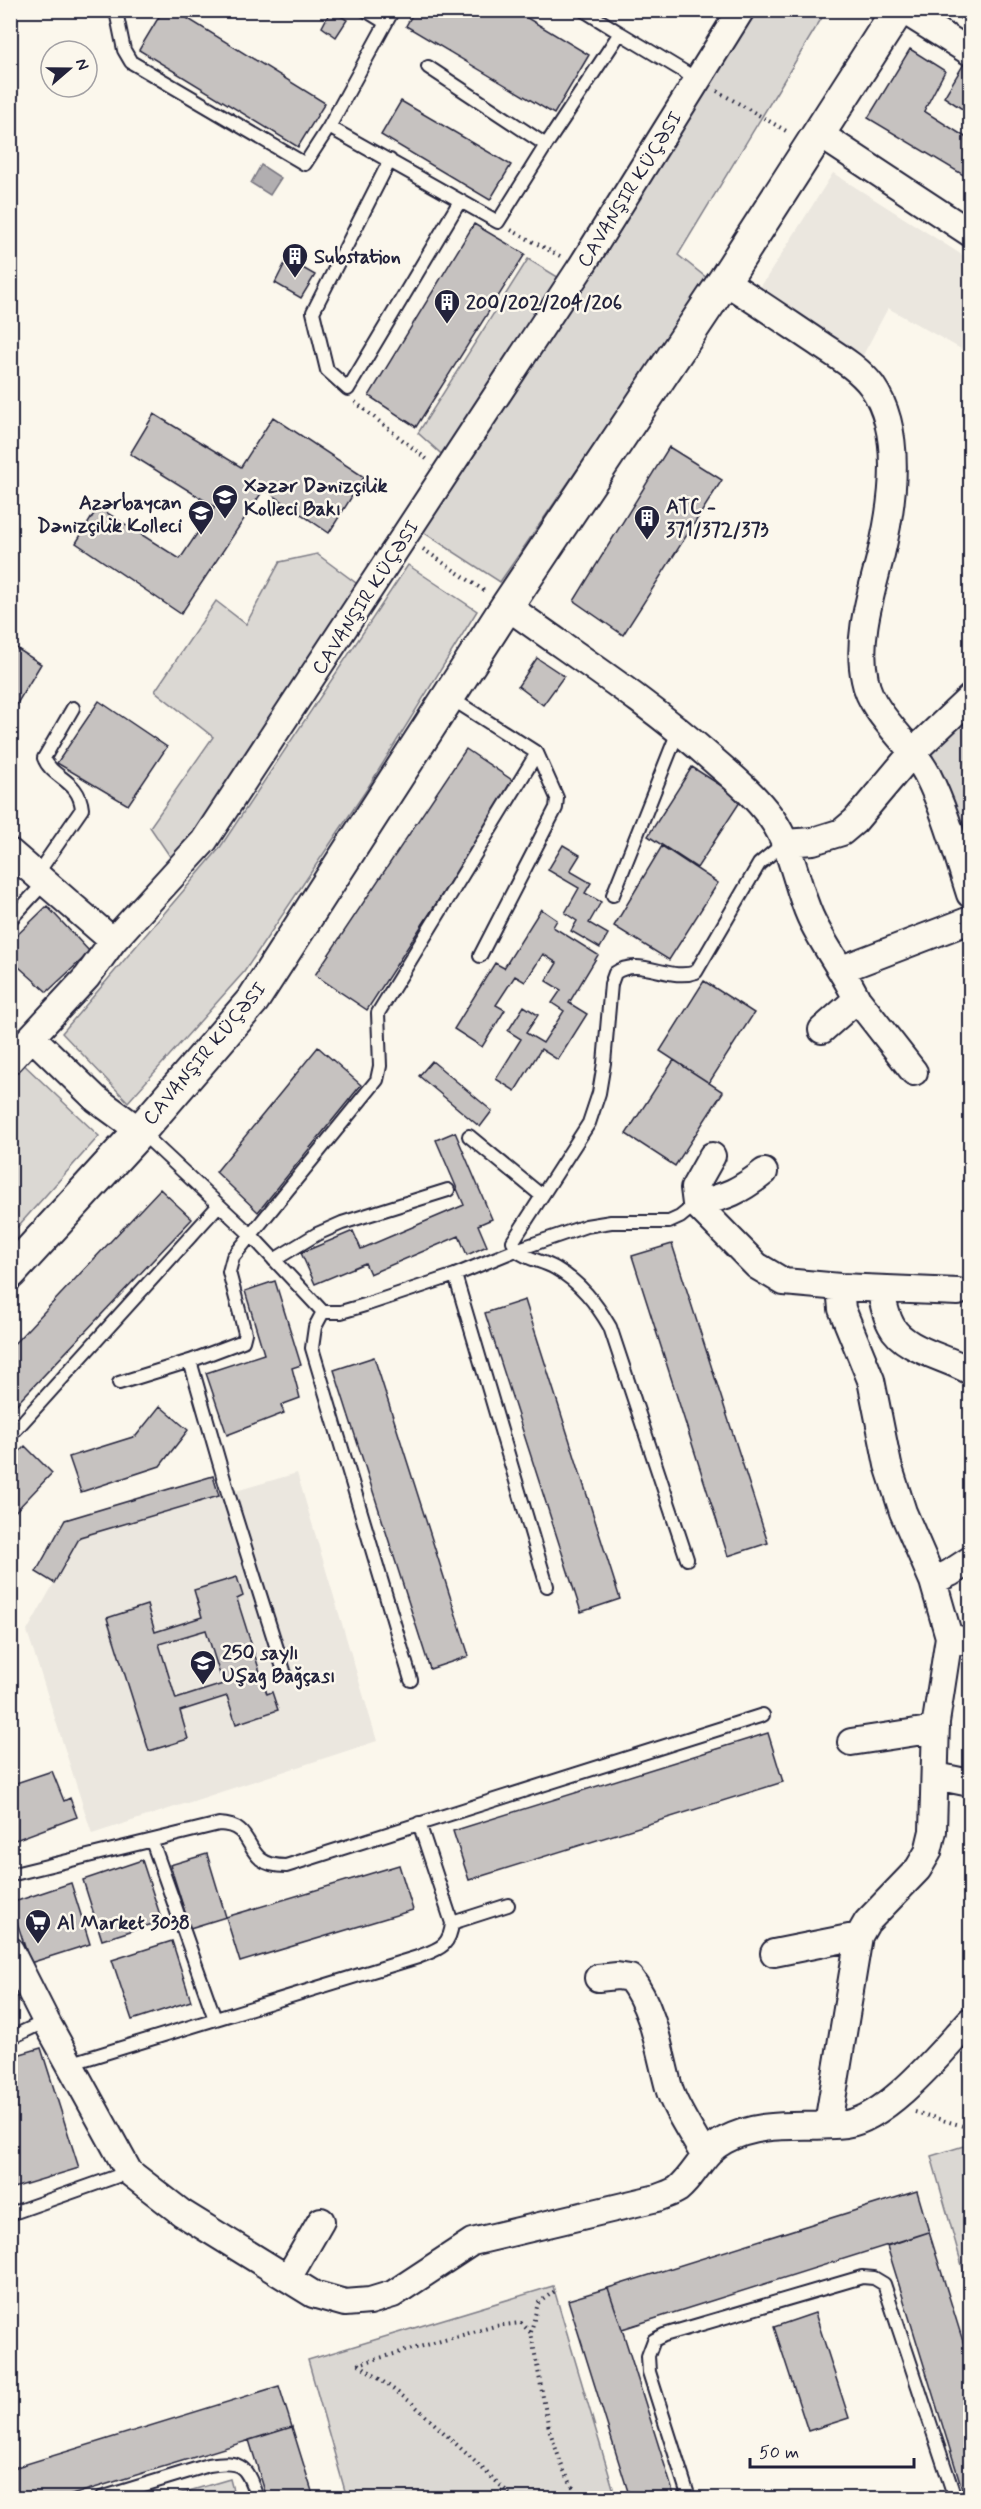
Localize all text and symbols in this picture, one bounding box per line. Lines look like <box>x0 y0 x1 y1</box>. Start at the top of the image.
north arrow <box>39 39 99 99</box>
text: N <box>70 56 93 73</box>
street label: CAVANŞIR KÜÇƏSI <box>571 107 689 273</box>
building icon: Substation <box>280 241 310 279</box>
place label: Substation <box>314 244 401 271</box>
building icon: 200/202/204/206 <box>432 287 462 325</box>
place label: 200/202/204/206 <box>466 290 622 317</box>
place label: Xəzər Dənizçilik Kolleci Bakı <box>244 473 388 523</box>
school or university icon: Xəzər Dənizçilik Kolleci Bakı <box>210 482 240 520</box>
place label: Azərbaycan Dənizçilik Kolleci <box>37 490 182 540</box>
place label: ATC - 371/372/373 <box>666 494 769 544</box>
school or university icon: Azərbaycan Dənizçilik Kolleci <box>186 498 216 536</box>
building icon: ATC - 371/372/373 <box>632 503 662 541</box>
street label: CAVANŞIR KÜÇƏSI <box>306 515 426 680</box>
street label: CAVANŞIR KÜÇƏSI <box>137 977 273 1131</box>
place label: 250 saylı Uşag Bağçası <box>222 1640 336 1690</box>
school or university icon: 250 saylı Uşag Bağçası <box>188 1648 218 1686</box>
supermarket icon: Al Market 3038 <box>23 1907 53 1945</box>
place label: Al Market 3038 <box>57 1910 190 1937</box>
scale bar <box>750 2431 914 2469</box>
text: 50 m <box>759 2441 799 2465</box>

